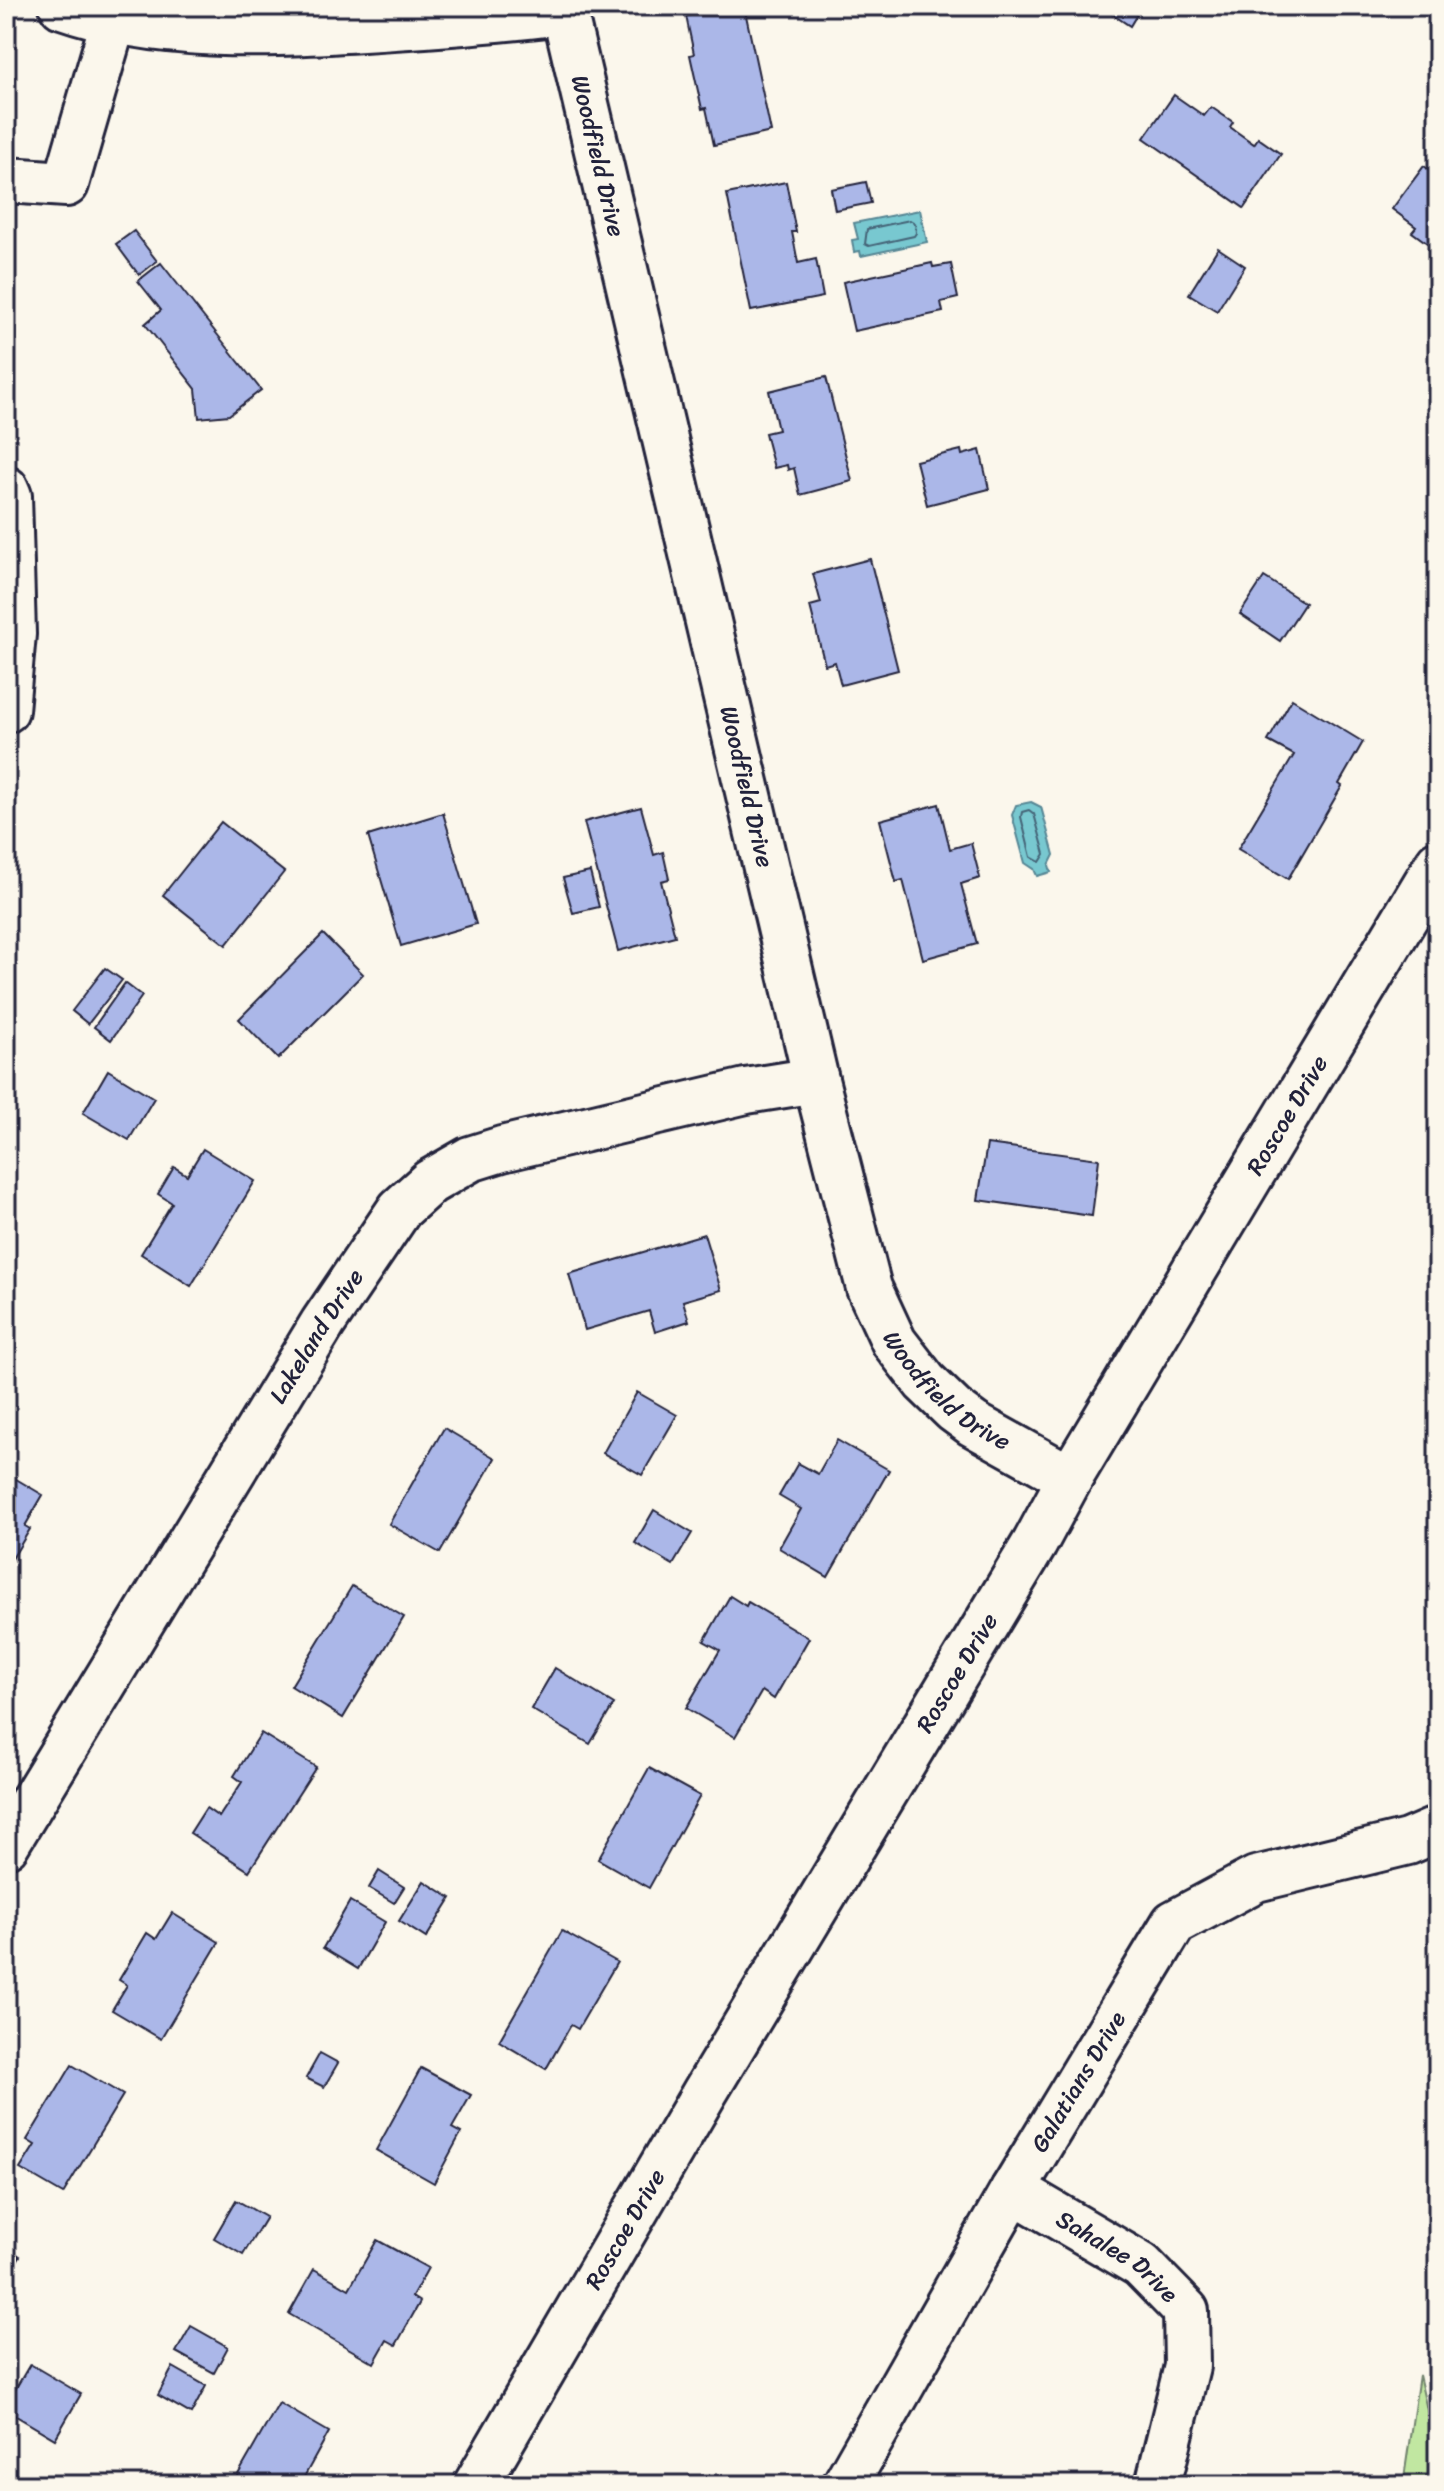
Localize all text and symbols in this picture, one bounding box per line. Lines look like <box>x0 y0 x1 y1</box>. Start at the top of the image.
street label: Woodfield Drive <box>559 71 638 241</box>
street label: Woodfield Drive <box>708 702 786 872</box>
street label: Roscoe Drive <box>1235 1047 1340 1184</box>
street label: Lakeland Drive <box>258 1260 375 1412</box>
street label: Woodfield Drive <box>871 1324 1019 1462</box>
street label: Roscoe Drive <box>904 1604 1010 1741</box>
street label: Galatians Drive <box>1019 2002 1138 2161</box>
street label: Roscoe Drive <box>573 2161 677 2298</box>
street label: Sahalee Drive <box>1048 2199 1189 2313</box>

